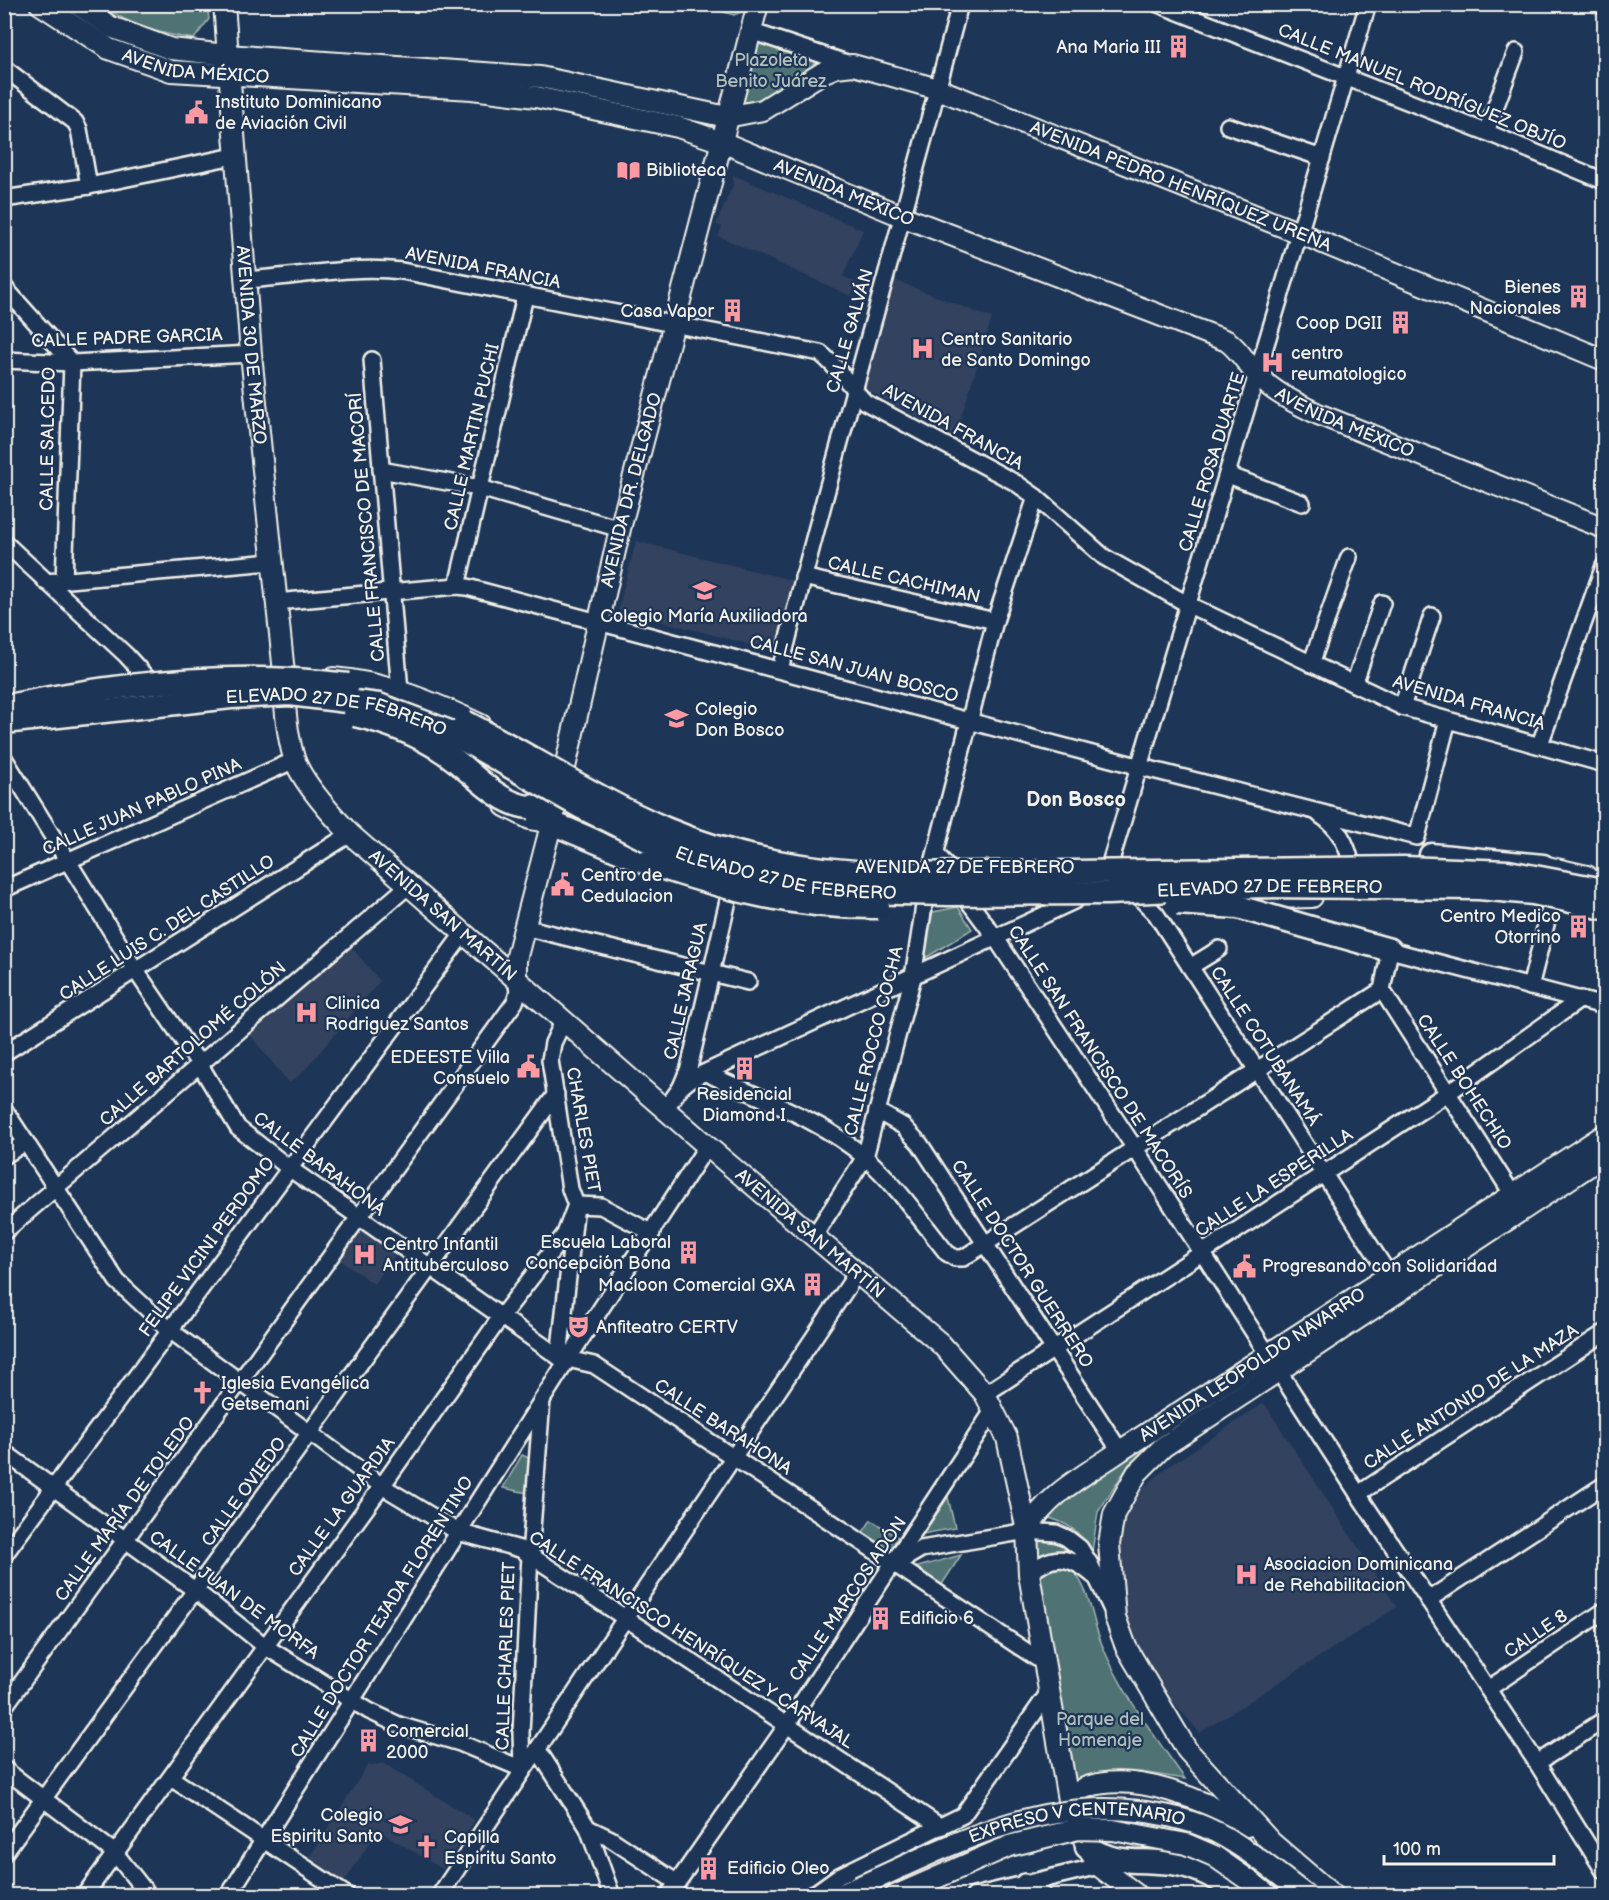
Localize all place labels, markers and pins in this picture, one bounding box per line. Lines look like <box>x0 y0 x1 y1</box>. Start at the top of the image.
building icon: Ana Maria III <box>1166 34 1192 60</box>
place label: Ana Maria III <box>1057 37 1161 58</box>
place label: Instituto Dominicano de Aviación Civil <box>215 92 382 134</box>
public building icon: Instituto Dominicano de Aviación Civil <box>184 99 210 125</box>
library icon: Biblioteca <box>615 157 641 183</box>
place label: Biblioteca <box>646 160 726 181</box>
place label: Bienes Nacionales <box>1469 277 1561 319</box>
building icon: Bienes Nacionales <box>1566 284 1592 310</box>
building icon: Casa Vapor <box>719 298 745 324</box>
place label: Casa Vapor <box>621 301 714 322</box>
building icon: Coop DGII <box>1387 310 1413 336</box>
place label: Coop DGII <box>1296 313 1382 334</box>
place label: Centro Sanitario de Santo Domingo <box>941 329 1091 371</box>
hospital icon: Centro Sanitario de Santo Domingo <box>910 336 936 362</box>
place label: centro reumatologico <box>1291 343 1407 385</box>
hospital icon: centro reumatologico <box>1260 350 1286 376</box>
school or university icon: Colegio María Auxiliadora <box>691 577 717 603</box>
place label: Colegio María Auxiliadora <box>600 606 808 627</box>
place label: Colegio Don Bosco <box>695 699 784 741</box>
school or university icon: Colegio Don Bosco <box>664 706 690 732</box>
place label: Centro de Cedulacion <box>581 865 673 907</box>
public building icon: Centro de Cedulacion <box>550 872 576 898</box>
place label: Centro Medico Otorrino <box>1440 906 1561 948</box>
building icon: Centro Medico Otorrino <box>1566 913 1592 939</box>
place label: Clinica Rodriguez Santos <box>325 993 469 1035</box>
hospital icon: Clinica Rodriguez Santos <box>294 1000 320 1026</box>
place label: EDEESTE Villa Consuelo <box>390 1047 510 1089</box>
public building icon: EDEESTE Villa Consuelo <box>515 1054 541 1080</box>
building icon: Residencial Diamond I <box>731 1055 757 1081</box>
place label: Residencial Diamond I <box>696 1084 792 1126</box>
place label: Escuela Laboral Concepción Bona <box>525 1232 671 1274</box>
place label: Centro Infantil Antituberculoso <box>383 1234 509 1276</box>
building icon: Escuela Laboral Concepción Bona <box>676 1239 702 1265</box>
hospital icon: Centro Infantil Antituberculoso <box>352 1241 378 1267</box>
public building icon: Progresando con Solidaridad <box>1231 1253 1257 1279</box>
place label: Progresando con Solidaridad <box>1262 1256 1497 1277</box>
building icon: Macloon Comercial GXA <box>800 1272 826 1298</box>
place label: Macloon Comercial GXA <box>598 1275 795 1296</box>
theatre icon: Anfiteatro CERTV <box>565 1314 591 1340</box>
place label: Anfiteatro CERTV <box>596 1317 738 1338</box>
place label: Iglesia Evangélica Getsemani <box>221 1373 370 1415</box>
church icon: Iglesia Evangélica Getsemani <box>190 1380 216 1406</box>
place label: Asociacion Dominicana de Rehabilitacion <box>1264 1554 1453 1596</box>
hospital icon: Asociacion Dominicana de Rehabilitacion <box>1233 1561 1259 1587</box>
building icon: Edificio 6 <box>868 1605 894 1631</box>
place label: Edificio 6 <box>899 1608 974 1629</box>
place label: Comercial 2000 <box>386 1721 469 1763</box>
building icon: Comercial 2000 <box>355 1728 381 1754</box>
place label: Colegio Espiritu Santo <box>270 1805 383 1847</box>
school or university icon: Colegio Espiritu Santo <box>388 1812 414 1838</box>
place label: Capilla Espiritu Santo <box>444 1827 557 1869</box>
church icon: Capilla Espiritu Santo <box>413 1834 439 1860</box>
building icon: Edificio Oleo <box>696 1855 722 1881</box>
place label: Edificio Oleo <box>727 1858 830 1879</box>

